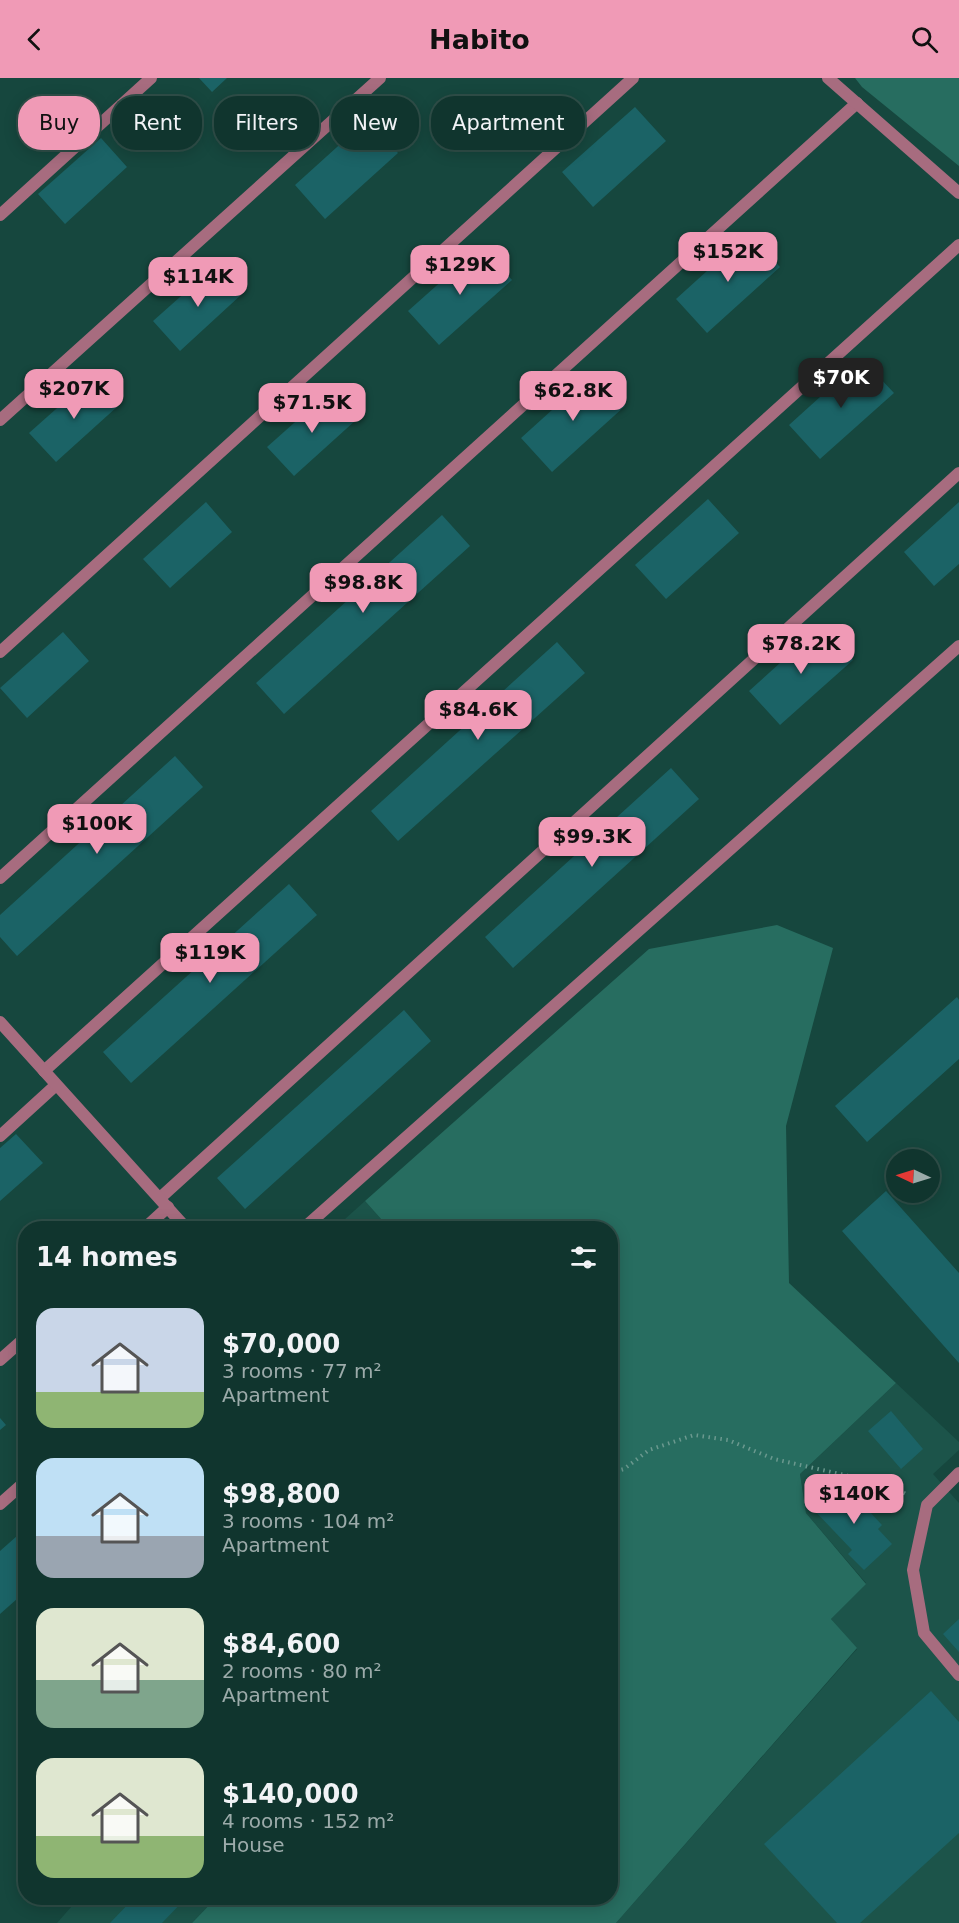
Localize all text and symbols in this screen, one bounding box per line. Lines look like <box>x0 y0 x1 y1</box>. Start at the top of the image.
icon: back <box>18 23 51 56</box>
icon: search <box>908 23 941 56</box>
text: Habito <box>429 24 530 55</box>
chip: Buy <box>18 96 100 150</box>
chip: Rent <box>112 96 202 150</box>
chip: Filters <box>214 96 319 150</box>
chip: New <box>331 96 419 150</box>
chip: Apartment <box>431 96 585 150</box>
pin: $152K <box>686 232 770 283</box>
text: $152K <box>692 239 764 263</box>
pin: $129K <box>418 245 502 296</box>
text: $129K <box>424 252 496 276</box>
pin: $114K <box>156 257 240 308</box>
text: $114K <box>162 264 234 288</box>
pin: $70K <box>805 358 877 409</box>
text: $70K <box>812 365 870 389</box>
pin: $207K <box>32 369 116 420</box>
pin: $62.8K <box>524 371 622 422</box>
text: $207K <box>38 376 110 400</box>
text: $62.8K <box>534 378 612 402</box>
pin: $71.5K <box>263 383 361 434</box>
text: $71.5K <box>273 390 351 414</box>
pin: $98.8K <box>314 563 412 614</box>
text: $98.8K <box>324 570 402 594</box>
pin: $78.2K <box>752 624 850 675</box>
text: $78.2K <box>762 631 840 655</box>
pin: $84.6K <box>429 690 527 741</box>
text: $84.6K <box>439 697 517 721</box>
pin: $100K <box>55 804 139 855</box>
text: $100K <box>61 811 133 835</box>
pin: $99.3K <box>543 817 641 868</box>
text: $99.3K <box>553 824 631 848</box>
pin: $119K <box>168 933 252 984</box>
text: $119K <box>174 940 246 964</box>
north arrow <box>886 1149 940 1203</box>
map controls <box>886 1149 940 1203</box>
icon: filters <box>567 1241 600 1274</box>
text: 14 homes <box>36 1242 178 1272</box>
text: $70,000 <box>222 1329 340 1359</box>
icon: home <box>84 1332 156 1404</box>
text: 3 rooms · 77 m² <box>222 1359 382 1383</box>
text: Apartment <box>222 1383 329 1407</box>
pin: $140K <box>812 1474 896 1525</box>
text: $98,800 <box>222 1479 340 1509</box>
text: $140K <box>818 1481 890 1505</box>
icon: home <box>84 1482 156 1554</box>
text: 3 rooms · 104 m² <box>222 1509 394 1533</box>
text: Apartment <box>222 1533 329 1557</box>
text: $84,600 <box>222 1629 340 1659</box>
icon: home <box>84 1632 156 1704</box>
text: 2 rooms · 80 m² <box>222 1659 382 1683</box>
text: Apartment <box>222 1683 329 1707</box>
text: $140,000 <box>222 1779 359 1809</box>
icon: home <box>84 1782 156 1854</box>
text: 4 rooms · 152 m² <box>222 1809 394 1833</box>
text: House <box>222 1833 285 1857</box>

